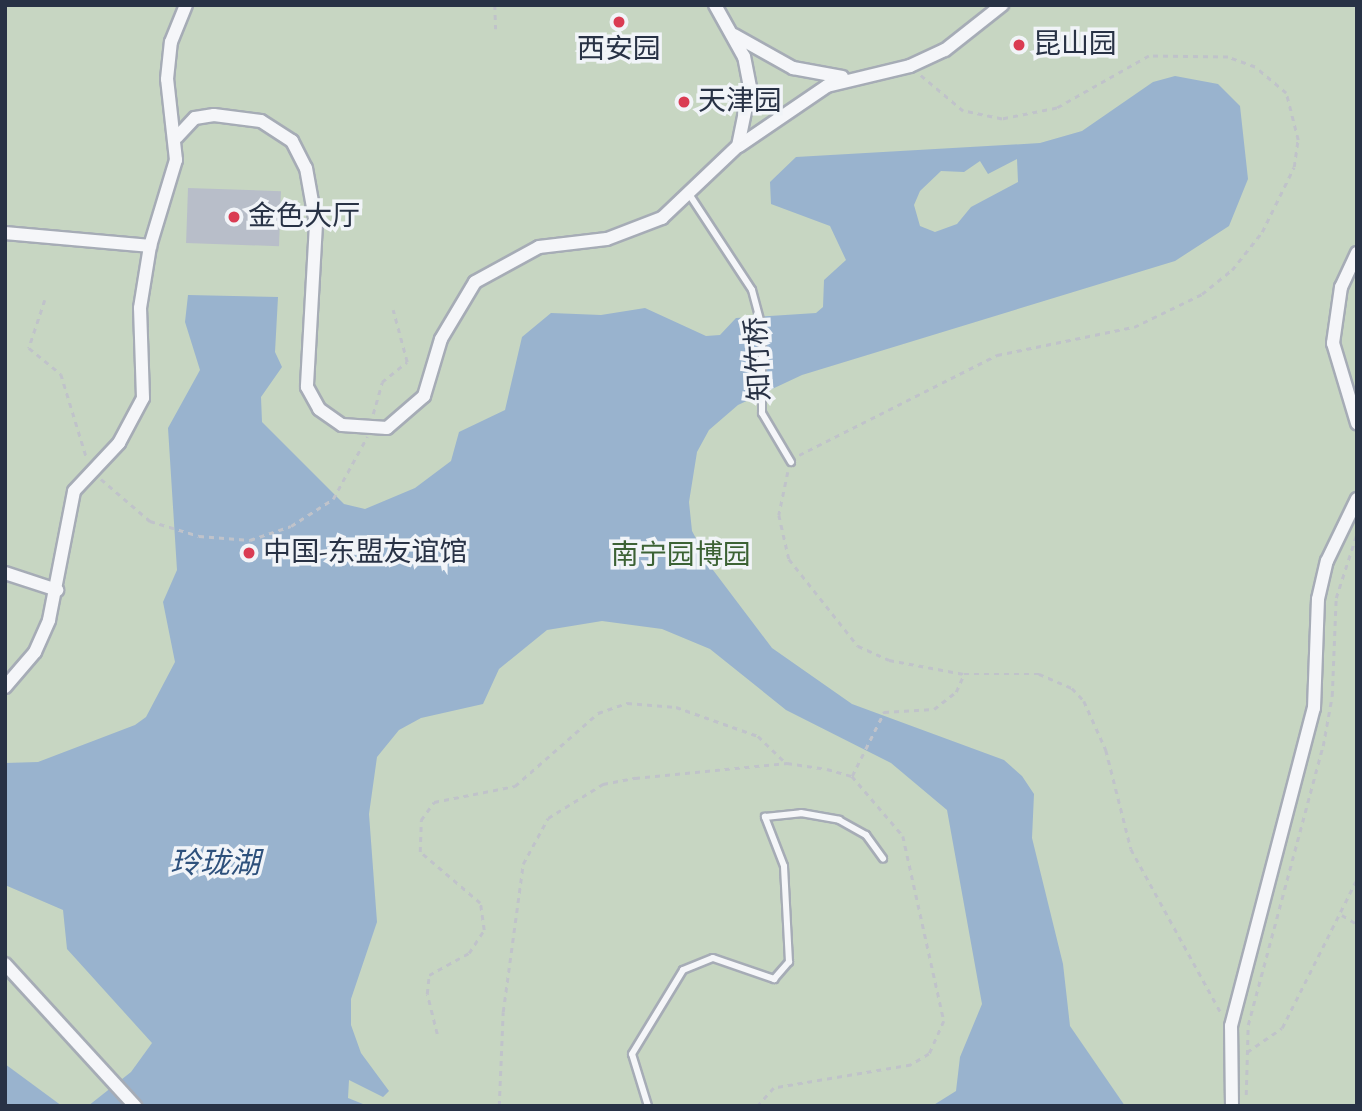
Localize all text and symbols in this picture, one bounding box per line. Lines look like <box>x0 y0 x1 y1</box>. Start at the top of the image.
marker: 西安园 <box>611 14 627 30</box>
place label: 昆山园 <box>1033 28 1117 62</box>
place label: 西安园 <box>577 33 661 67</box>
marker: 昆山园 <box>1011 37 1027 53</box>
place label: 天津园 <box>698 85 782 119</box>
marker: 天津园 <box>676 94 692 110</box>
place label: 金色大厅 <box>248 200 360 234</box>
marker: 金色大厅 <box>226 209 242 225</box>
street label: 知竹桥 <box>740 316 778 402</box>
place label: 中国-东盟友谊馆 <box>263 536 468 570</box>
park label: 南宁园博园 <box>611 539 751 573</box>
marker: 中国-东盟友谊馆 <box>241 545 257 561</box>
water label: 玲珑湖 <box>170 846 260 882</box>

